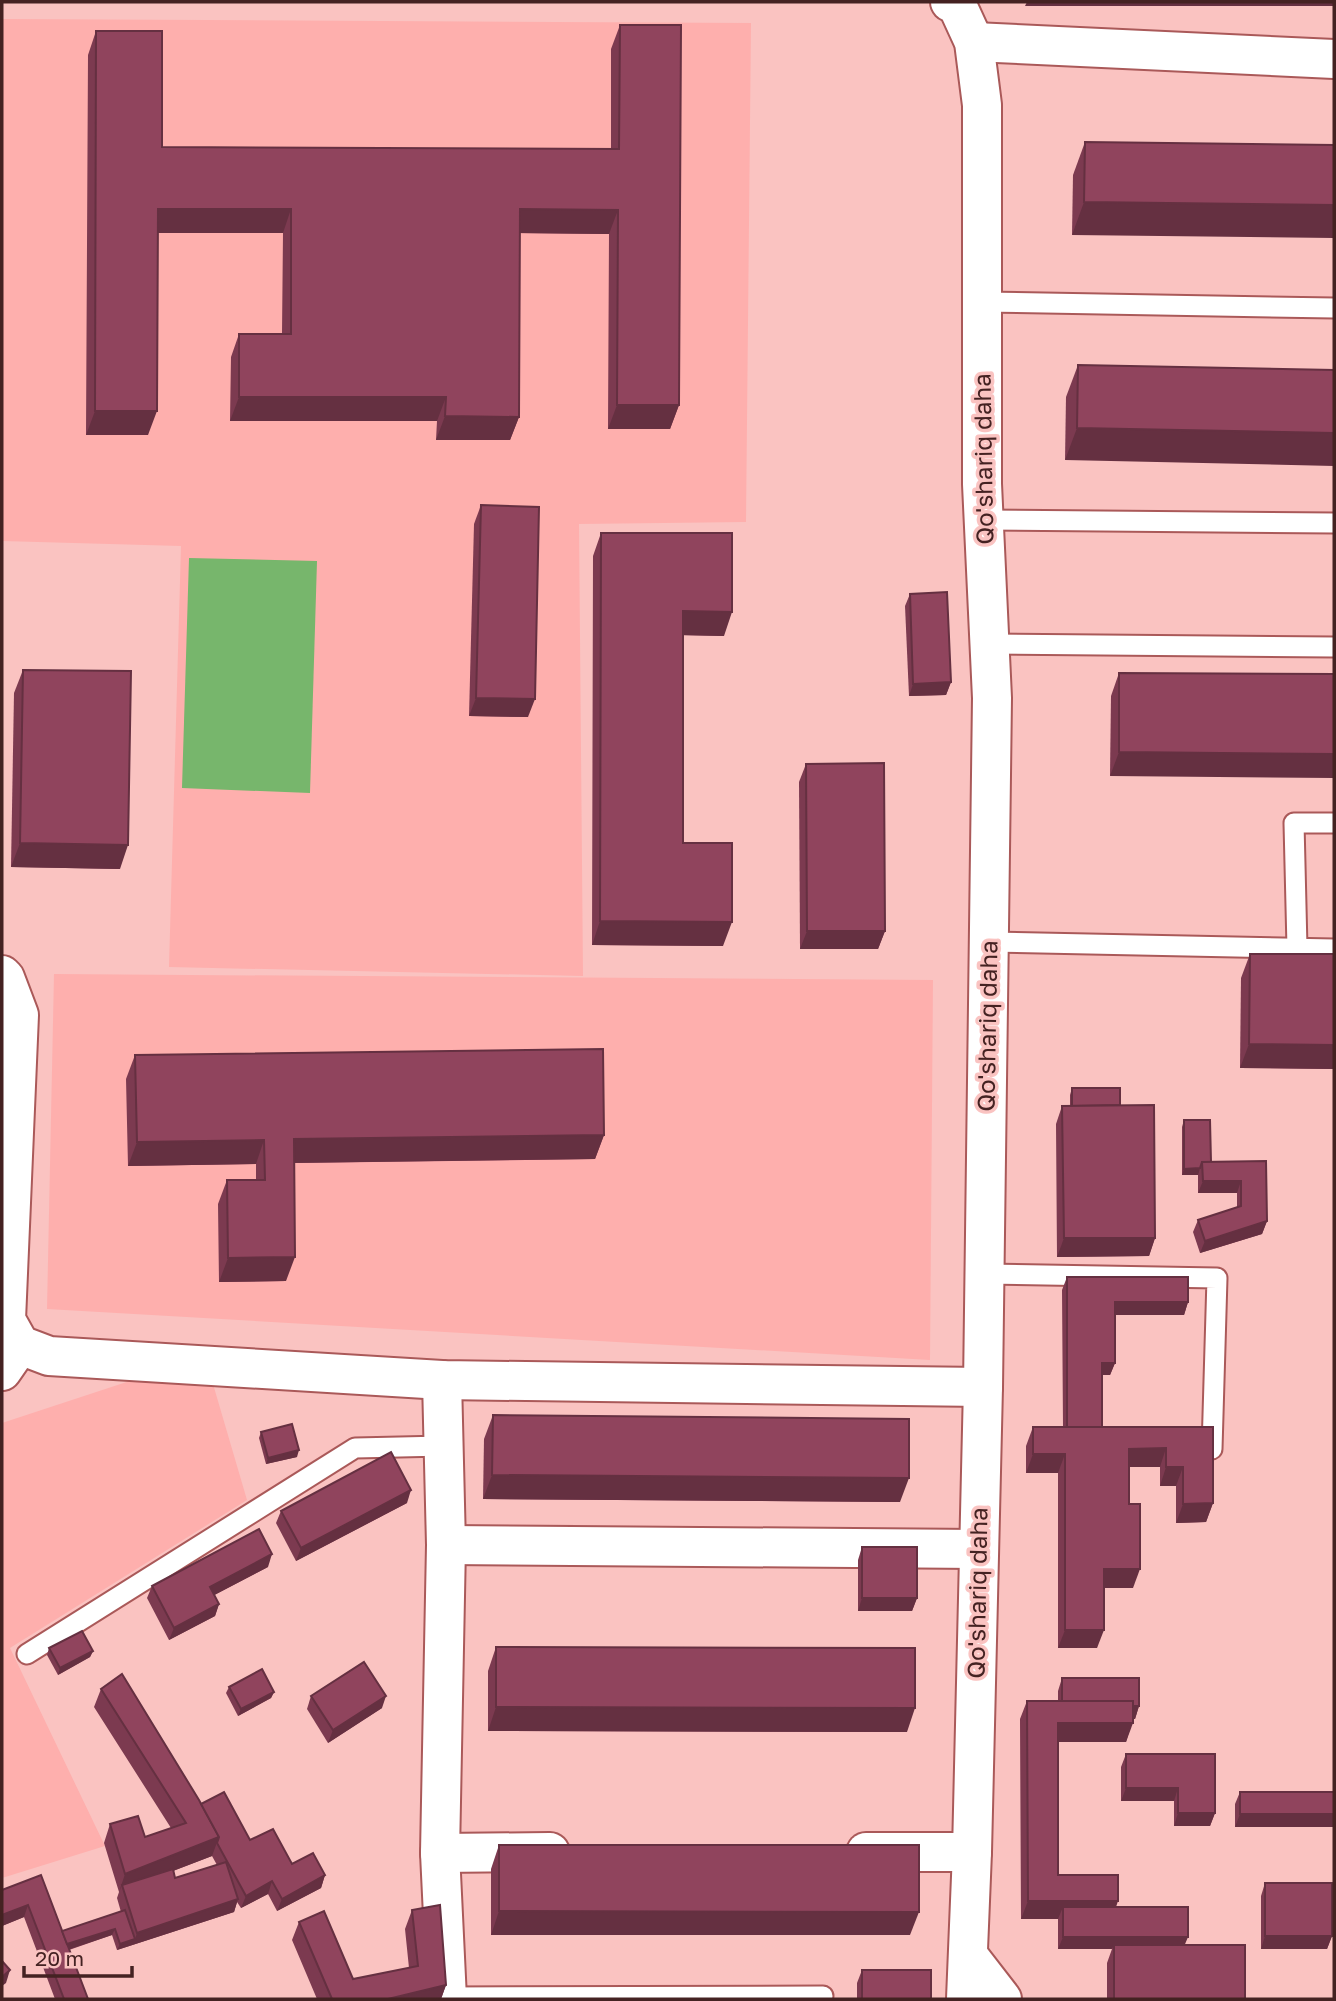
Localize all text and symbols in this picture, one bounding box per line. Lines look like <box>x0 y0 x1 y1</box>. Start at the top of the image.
street label: Qo'shariq daha <box>967 373 998 545</box>
street label: Qo'shariq daha <box>971 940 1002 1112</box>
street label: Qo'shariq daha <box>961 1507 992 1679</box>
scale bar <box>24 1934 133 1978</box>
text: 20 m <box>35 1945 84 1971</box>

